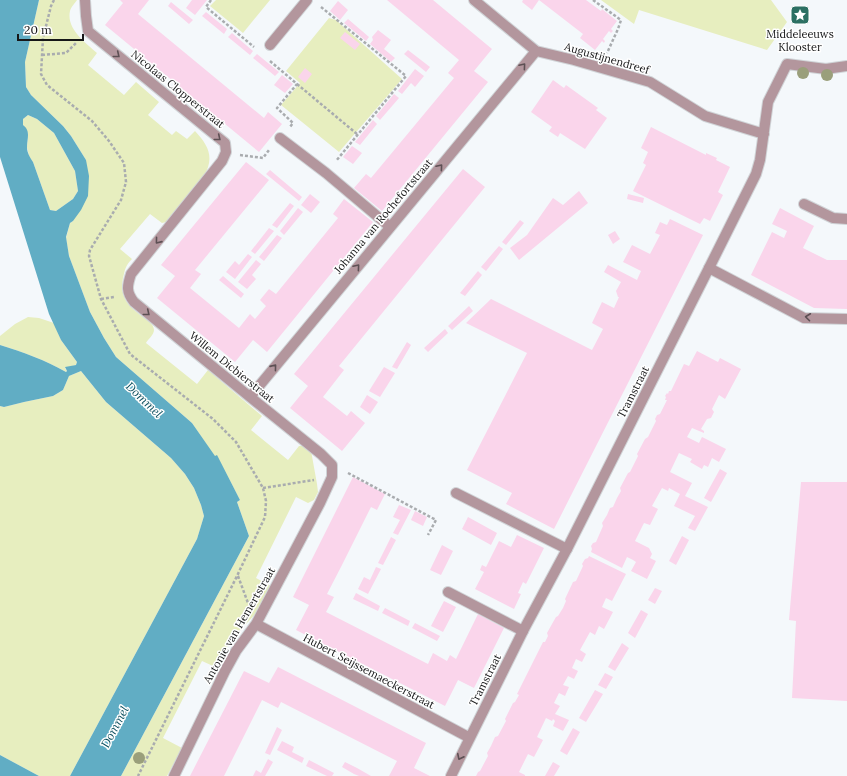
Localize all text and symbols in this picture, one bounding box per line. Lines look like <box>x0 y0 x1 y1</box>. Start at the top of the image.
place icon: Middeleeuws Klooster <box>789 4 811 26</box>
scale bar <box>18 16 83 42</box>
text: 20 m <box>24 22 52 37</box>
place label: Middeleeuws Klooster <box>766 27 834 54</box>
street label: Augustijnendreef <box>562 39 652 77</box>
street label: Nicolaas Clopperstraat <box>128 47 228 132</box>
one-way arrow <box>113 50 120 57</box>
one-way arrow <box>518 64 525 71</box>
one-way arrow <box>213 133 220 140</box>
street label: Johanna van Rochefortstraat <box>330 155 436 277</box>
one-way arrow <box>435 164 442 171</box>
one-way arrow <box>155 236 162 243</box>
one-way arrow <box>353 264 360 271</box>
one-way arrow <box>142 308 150 315</box>
one-way arrow <box>805 313 811 322</box>
street label: Willem Dicbierstraat <box>187 328 278 406</box>
street label: Tramstraat <box>614 363 652 420</box>
one-way arrow <box>270 364 277 371</box>
water label: Dommel <box>123 379 166 421</box>
street label: Antonie van Hemertstraat <box>199 564 278 687</box>
street label: Hubert Seijssemaeckerstraat <box>301 630 438 712</box>
street label: Tramstraat <box>466 651 504 708</box>
water label: Dommel <box>97 703 132 750</box>
one-way arrow <box>457 753 465 760</box>

